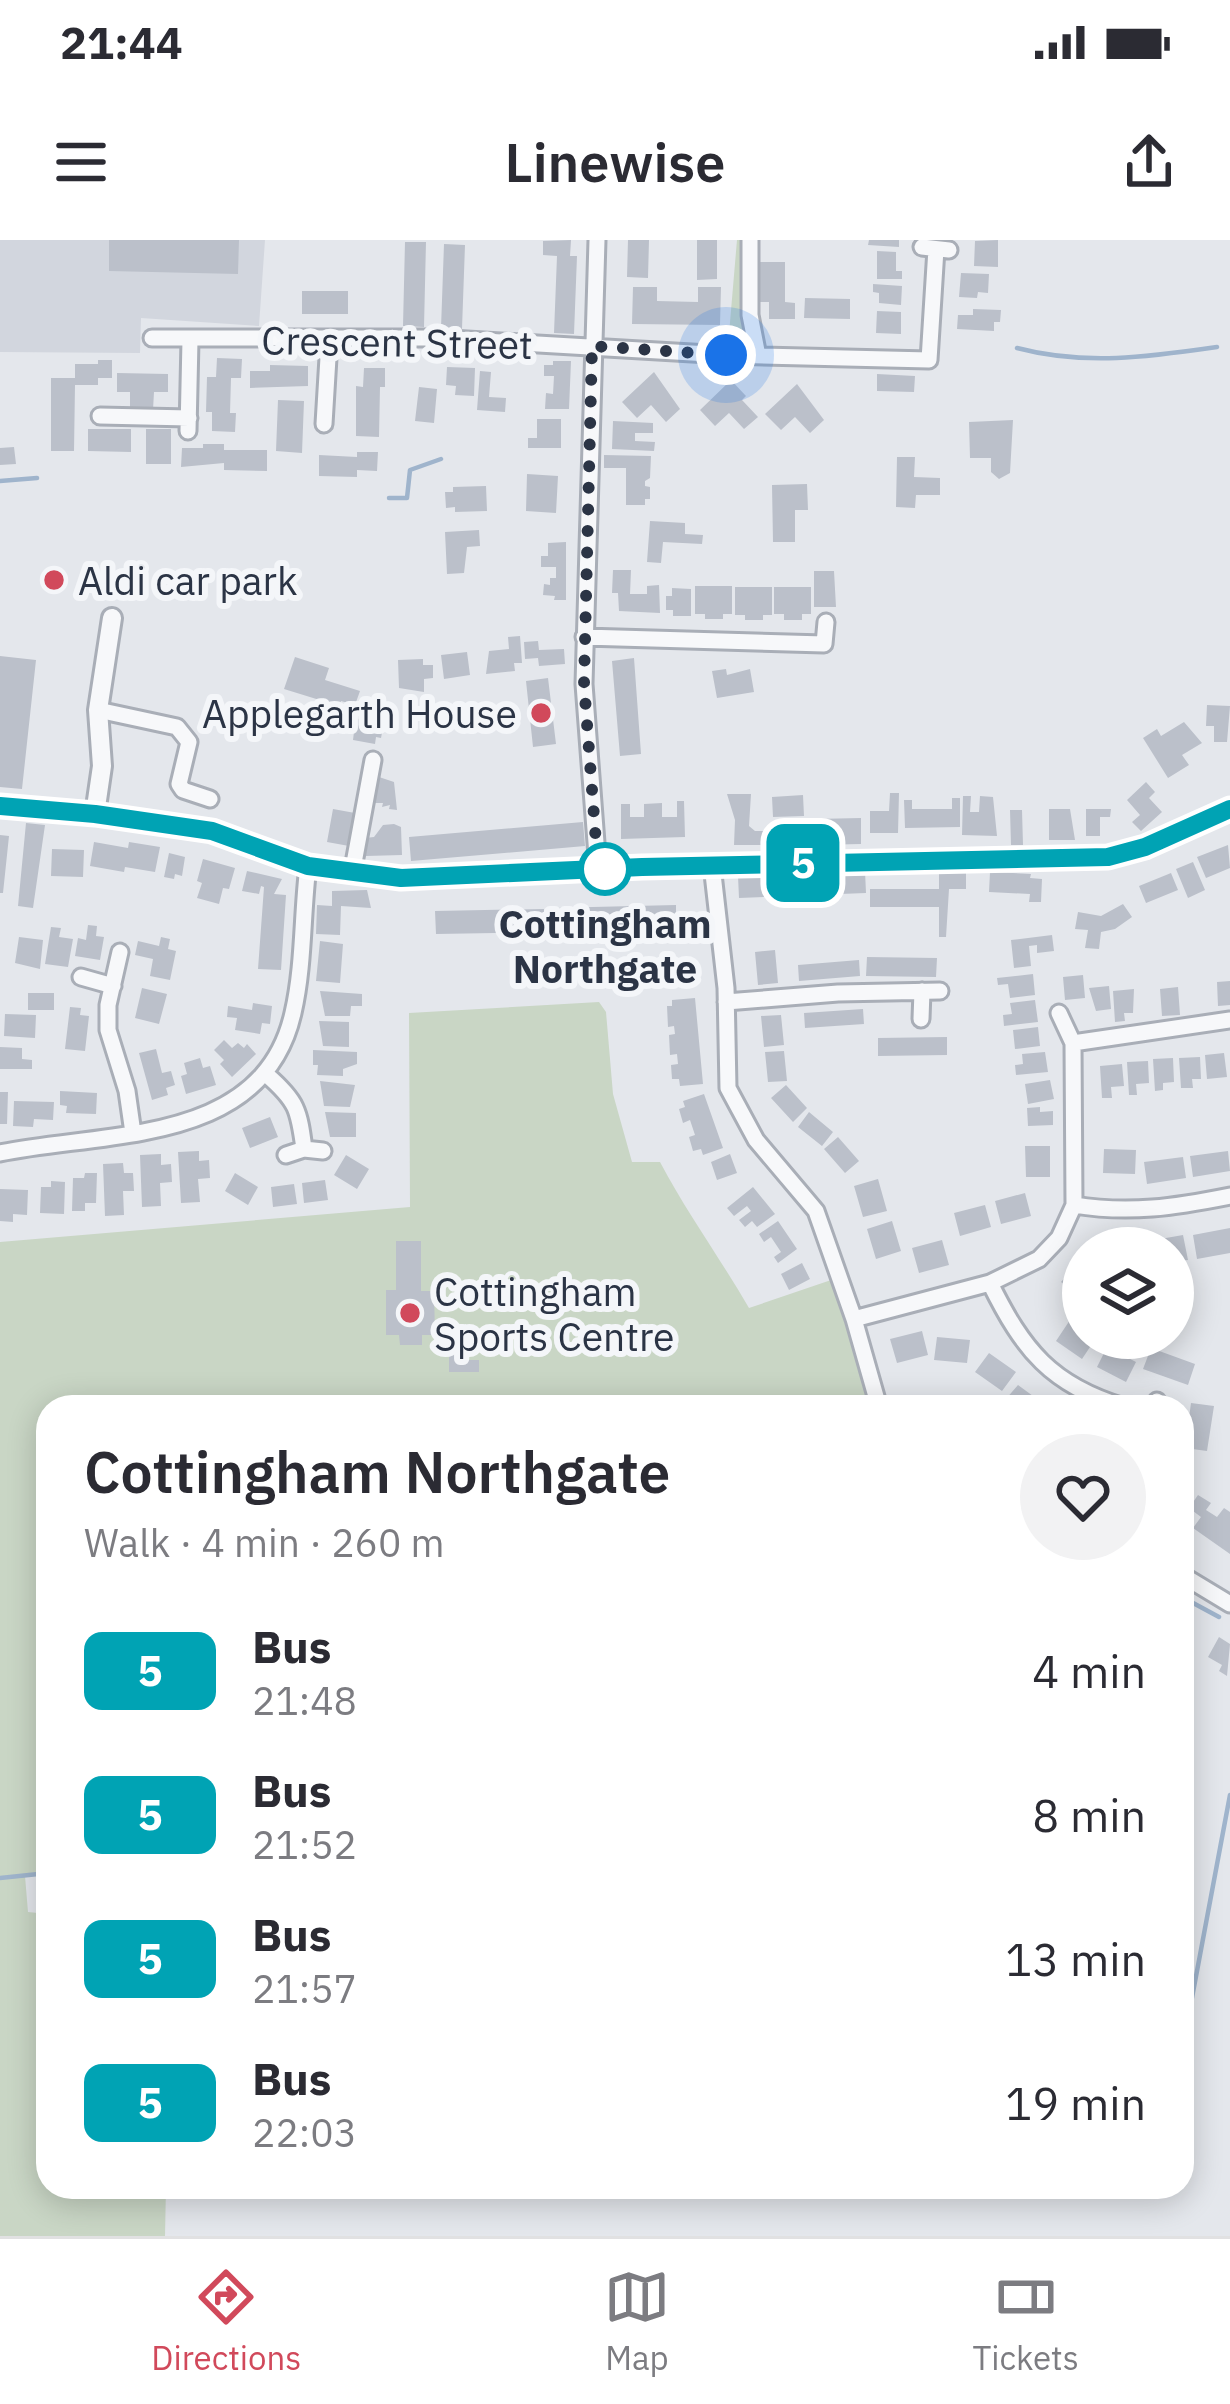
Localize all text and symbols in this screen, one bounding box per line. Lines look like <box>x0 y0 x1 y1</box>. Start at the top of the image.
text: 21:44 <box>60 13 183 71</box>
text: Linewise <box>505 127 725 197</box>
icon: menu <box>48 129 114 195</box>
icon: share <box>1116 129 1182 195</box>
street label: Crescent Street <box>261 314 533 370</box>
your location <box>696 325 756 385</box>
place label: Aldi car park <box>78 555 297 606</box>
marker: Aldi car park <box>41 567 67 593</box>
place label: Applegarth House <box>202 688 517 739</box>
marker: Applegarth House <box>528 700 554 726</box>
line badge: 5 <box>764 824 842 902</box>
text: 5 <box>790 835 816 890</box>
marker: Cottingham Northgate <box>580 844 630 894</box>
place label: Cottingham Northgate <box>498 898 712 994</box>
map controls <box>1062 1227 1194 1359</box>
button: layers <box>1062 1227 1194 1359</box>
place label: Cottingham Sports Centre <box>434 1266 674 1362</box>
marker: Cottingham Sports Centre <box>397 1300 423 1326</box>
button: heart <box>1020 1434 1146 1560</box>
text: Cottingham Northgate <box>84 1435 670 1509</box>
text: Walk · 4 min · 260 m <box>84 1517 445 1568</box>
text: Bus <box>252 1617 332 1675</box>
text: 4 min <box>1032 1642 1146 1700</box>
text: 5 <box>137 1643 163 1698</box>
text: 21:48 <box>252 1675 357 1726</box>
text: Bus <box>252 1761 332 1819</box>
text: 8 min <box>1032 1786 1146 1844</box>
text: 5 <box>137 1787 163 1842</box>
text: 21:52 <box>252 1819 357 1870</box>
text: Bus <box>252 1905 332 1963</box>
text: 13 min <box>1005 1930 1146 1988</box>
text: 5 <box>137 1931 163 1986</box>
text: 21:57 <box>252 1963 357 2014</box>
text: Bus <box>252 2049 332 2107</box>
text: 19 min <box>1005 2074 1146 2132</box>
text: 5 <box>137 2075 163 2130</box>
text: 22:03 <box>252 2107 357 2158</box>
tab: Directions <box>151 2264 301 2379</box>
tab: Map <box>604 2264 670 2379</box>
tab: Tickets <box>972 2264 1079 2379</box>

